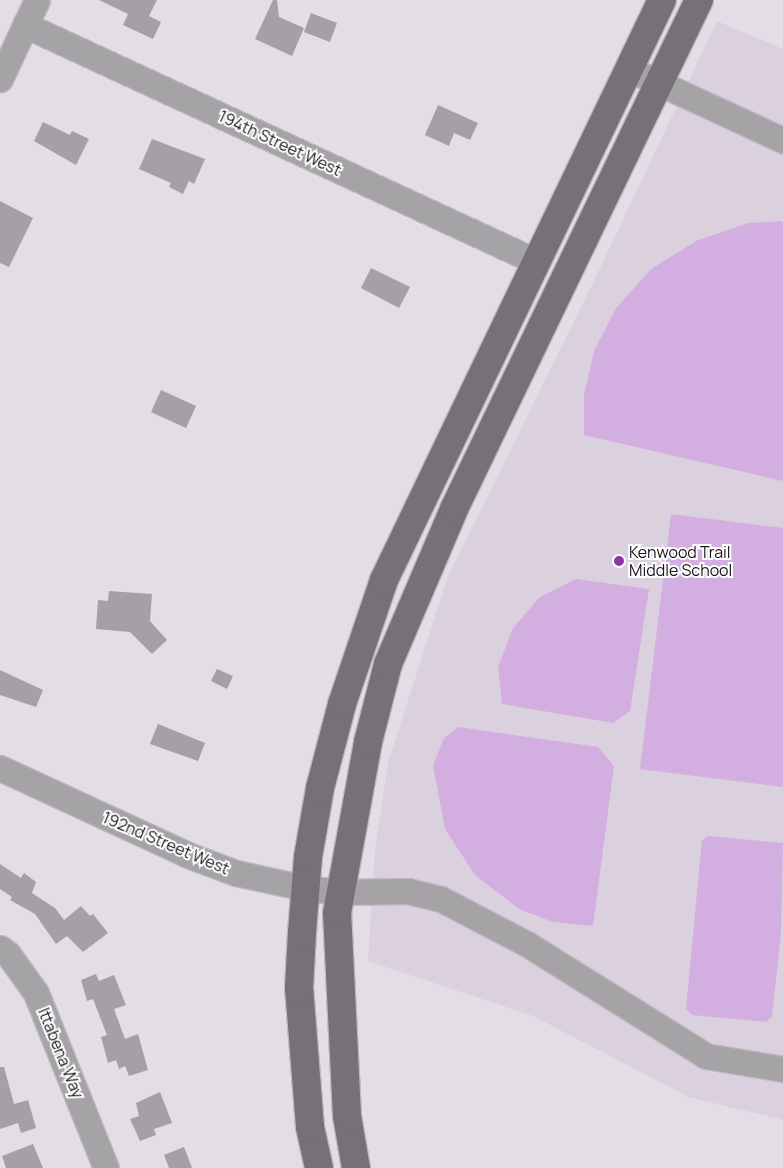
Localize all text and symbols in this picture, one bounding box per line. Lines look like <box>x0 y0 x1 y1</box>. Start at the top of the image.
street label: 194th Street West <box>216 106 344 180</box>
place label: Kenwood Trail Middle School <box>629 542 732 580</box>
marker: Kenwood Trail Middle School <box>613 555 625 567</box>
street label: 192nd Street West <box>100 808 232 878</box>
street label: Ittabena Way <box>34 1005 88 1101</box>

